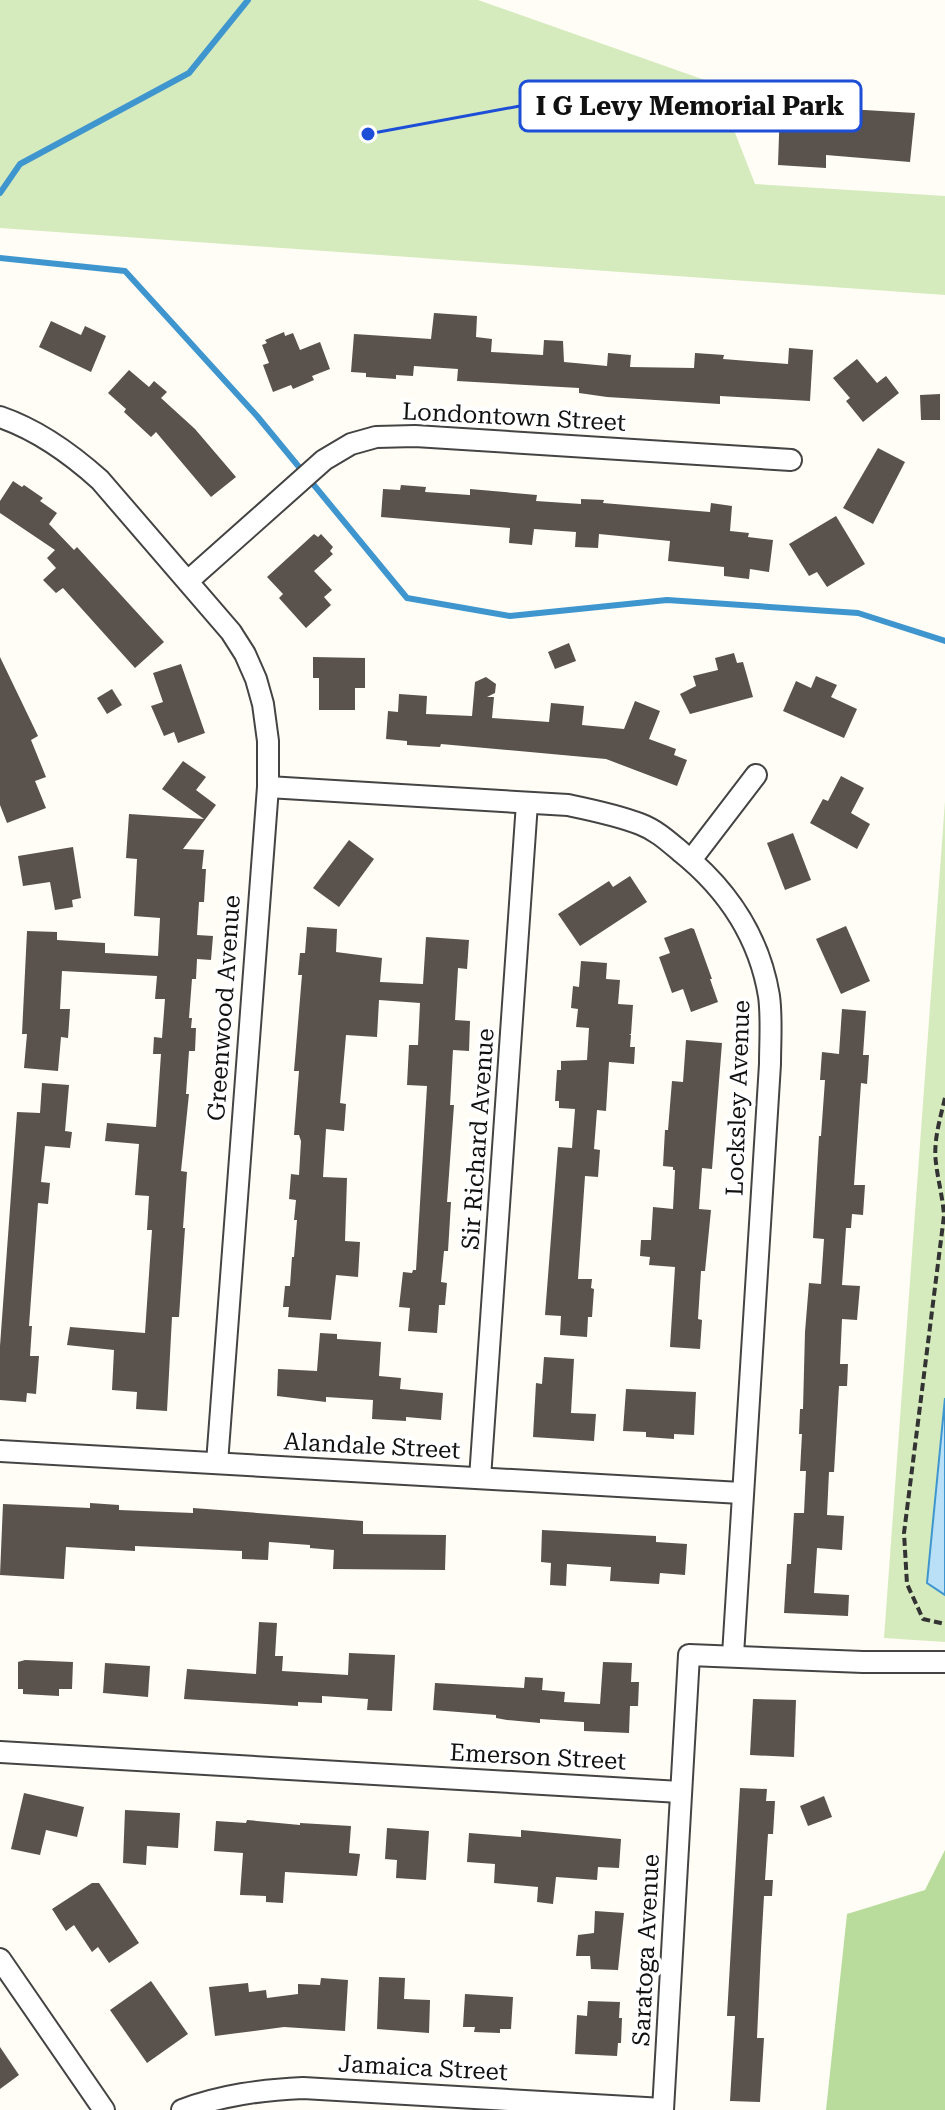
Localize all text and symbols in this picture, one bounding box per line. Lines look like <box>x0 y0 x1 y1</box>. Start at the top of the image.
callout: I G Levy Memorial Park <box>520 81 861 131</box>
text: I G Levy Memorial Park <box>536 91 844 121</box>
street label: Londontown Street <box>401 397 627 437</box>
street label: Greenwood Avenue <box>202 894 246 1122</box>
street label: Locksley Avenue <box>721 999 755 1197</box>
street label: Sir Richard Avenue <box>456 1027 500 1251</box>
street label: Alandale Street <box>283 1427 461 1465</box>
street label: Emerson Street <box>449 1738 627 1776</box>
street label: Saratoga Avenue <box>627 1853 665 2047</box>
street label: Jamaica Street <box>337 2050 509 2086</box>

